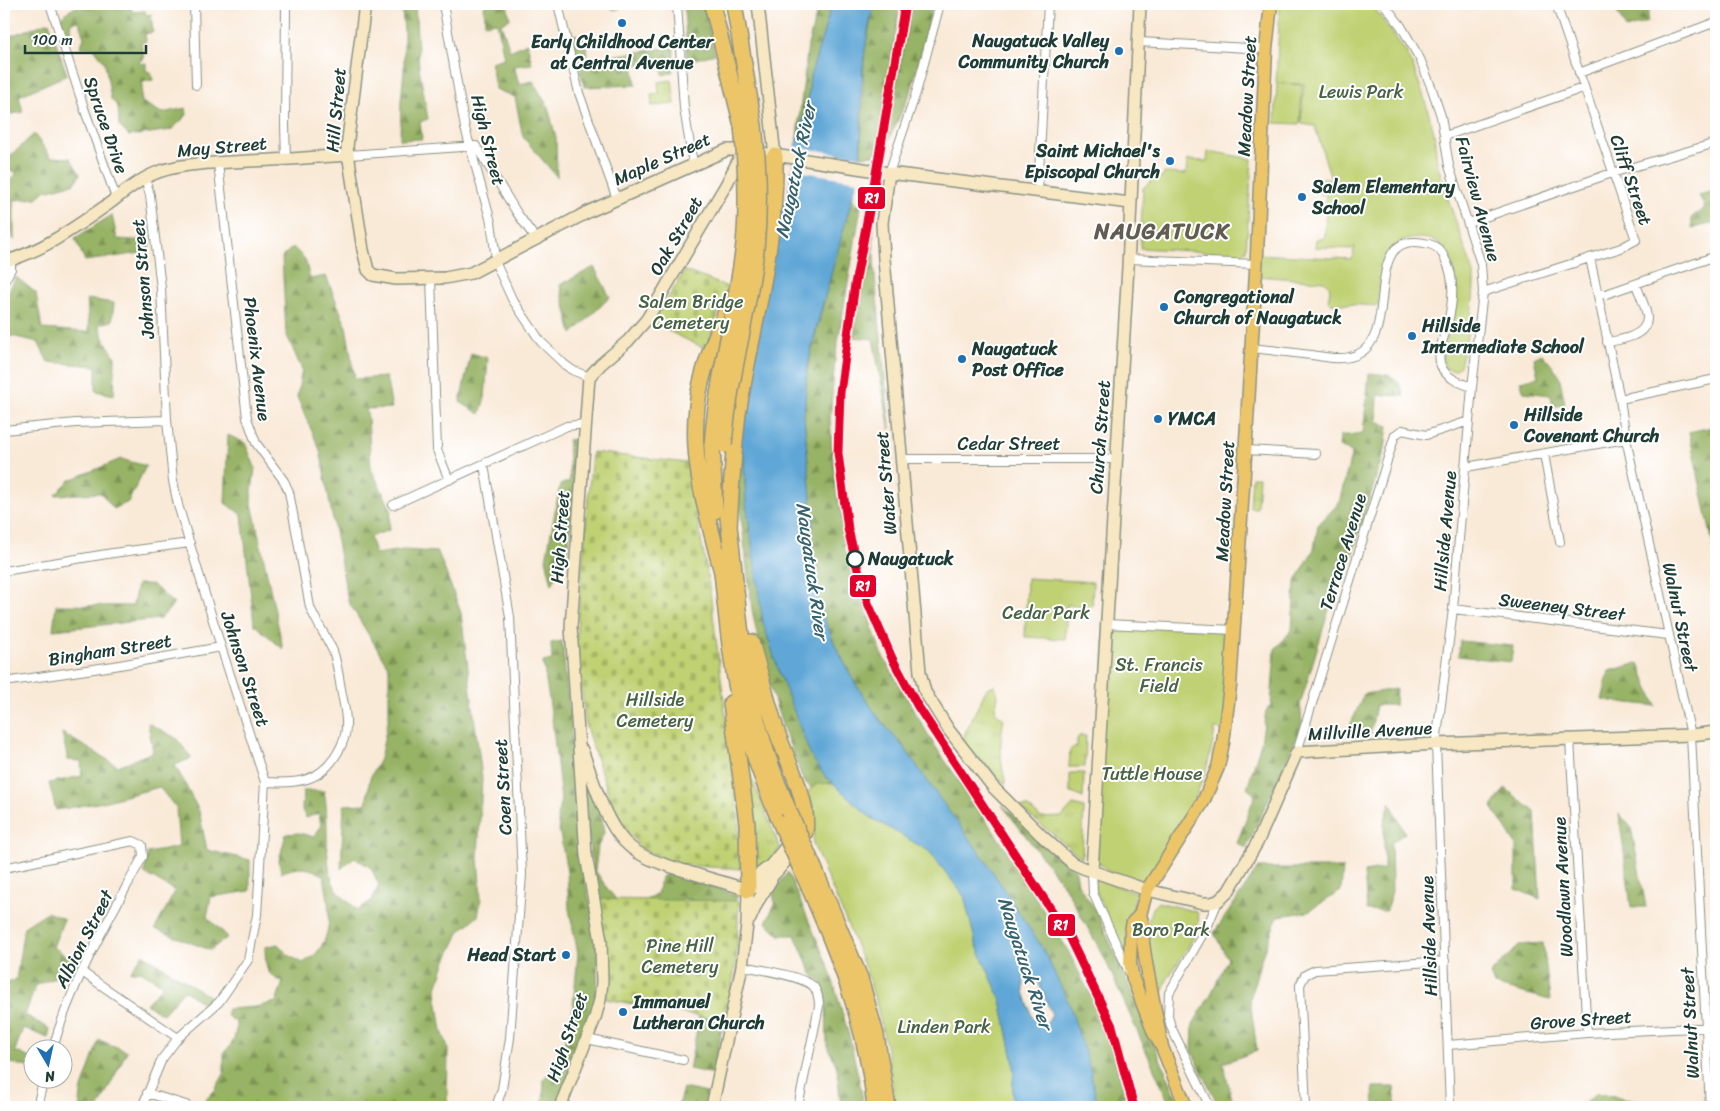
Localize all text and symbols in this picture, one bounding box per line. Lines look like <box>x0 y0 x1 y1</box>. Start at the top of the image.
marker: Early Childhood Center at Central Avenue <box>616 17 628 29</box>
scale bar <box>25 22 146 54</box>
place label: Naugatuck Valley Community Church <box>958 25 1110 78</box>
place label: Early Childhood Center at Central Avenue <box>531 26 715 79</box>
text: 100 m <box>32 27 73 53</box>
street label: Meadow Street <box>1228 35 1266 157</box>
marker: Naugatuck Valley Community Church <box>1113 45 1125 57</box>
street label: Hill Street <box>316 66 356 154</box>
street label: Spruce Drive <box>74 72 138 178</box>
park label: Lewis Park <box>1319 76 1404 108</box>
street label: High Street <box>461 91 515 189</box>
water label: Naugatuck River <box>765 96 827 241</box>
street label: Maple Street <box>608 123 716 195</box>
street label: May Street <box>176 127 268 167</box>
street label: Cliff Street <box>1601 130 1662 230</box>
street label: Fairview Avenue <box>1446 133 1510 265</box>
place label: Saint Michael's Episcopal Church <box>1025 135 1161 188</box>
marker: Saint Michael's Episcopal Church <box>1164 155 1176 167</box>
place label: Salem Elementary School <box>1311 171 1455 224</box>
line badge: R1 <box>857 186 886 210</box>
text: R1 <box>864 186 879 211</box>
street label: Oak Street <box>640 190 712 282</box>
marker: Salem Elementary School <box>1296 191 1308 203</box>
district label: NAUGATUCK <box>1093 212 1230 251</box>
street label: Johnson Street <box>122 218 164 341</box>
place label: Congregational Church of Naugatuck <box>1173 281 1342 334</box>
park label: Salem Bridge Cemetery <box>639 286 743 339</box>
street label: Phoenix Avenue <box>234 295 281 423</box>
marker: Congregational Church of Naugatuck <box>1158 301 1170 313</box>
place label: Hillside Intermediate School <box>1421 310 1585 363</box>
marker: Hillside Intermediate School <box>1406 330 1418 342</box>
place label: Naugatuck Post Office <box>971 333 1064 386</box>
marker: Naugatuck Post Office <box>956 353 968 365</box>
street label: Church Street <box>1080 379 1120 495</box>
place label: Hillside Covenant Church <box>1523 399 1660 452</box>
place label: YMCA <box>1168 403 1216 435</box>
marker: YMCA <box>1152 413 1164 425</box>
marker: Hillside Covenant Church <box>1508 419 1520 431</box>
street label: Cedar Street <box>958 428 1061 460</box>
street label: Water Street <box>866 430 906 536</box>
street label: Meadow Street <box>1206 440 1244 562</box>
street label: Hillside Avenue <box>1424 469 1466 593</box>
street label: High Street <box>541 489 579 585</box>
street label: Terrace Avenue <box>1310 489 1376 615</box>
water label: Naugatuck River <box>787 501 839 645</box>
place label: Naugatuck <box>867 543 954 575</box>
marker: Naugatuck <box>846 550 864 568</box>
street label: Walnut Street <box>1653 559 1707 675</box>
line badge: R1 <box>849 574 877 598</box>
text: R1 <box>855 574 870 599</box>
street label: Sweeney Street <box>1497 583 1628 631</box>
park label: Cedar Park <box>1002 597 1090 629</box>
street label: Johnson Street <box>211 606 279 731</box>
street label: Bingham Street <box>46 624 174 676</box>
park label: St. Francis Field <box>1115 649 1203 702</box>
park label: Hillside Cemetery <box>617 684 694 737</box>
street label: Millville Avenue <box>1307 712 1433 750</box>
street label: Coen Street <box>484 738 521 836</box>
park label: Tuttle House <box>1102 758 1202 790</box>
street label: Woodlawn Avenue <box>1543 816 1583 958</box>
street label: Hillside Avenue <box>1411 875 1447 997</box>
street label: Albion Street <box>45 883 123 995</box>
water label: Naugatuck River <box>989 893 1063 1037</box>
line badge: R1 <box>1047 913 1076 937</box>
text: R1 <box>1053 913 1068 938</box>
park label: Boro Park <box>1132 914 1210 946</box>
park label: Pine Hill Cemetery <box>642 930 719 983</box>
place label: Head Start <box>466 939 556 971</box>
marker: Head Start <box>560 949 572 961</box>
street label: Walnut Street <box>1671 966 1709 1079</box>
place label: Immanuel Lutheran Church <box>632 986 765 1039</box>
street label: High Street <box>537 988 597 1086</box>
street label: Grove Street <box>1529 1000 1633 1040</box>
marker: Immanuel Lutheran Church <box>617 1006 629 1018</box>
park label: Linden Park <box>897 1011 991 1043</box>
north arrow <box>22 1038 72 1088</box>
text: N <box>43 1063 58 1089</box>

